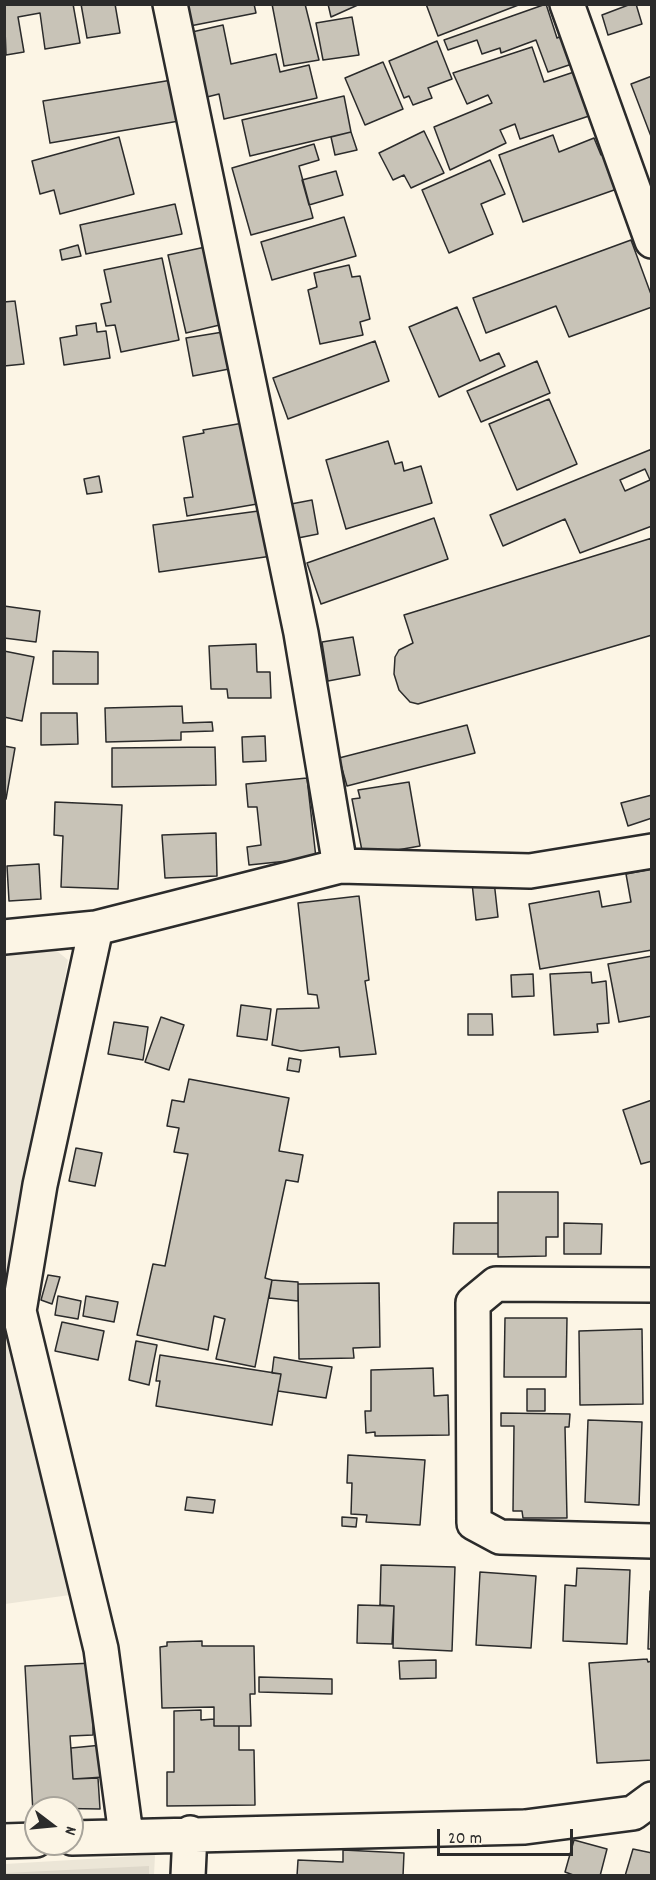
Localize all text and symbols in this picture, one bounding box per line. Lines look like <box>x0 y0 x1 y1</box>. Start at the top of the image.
north arrow <box>24 1796 84 1856</box>
scale bar <box>440 1817 576 1855</box>
text: N <box>58 1824 82 1838</box>
text: 20 m <box>448 1827 482 1852</box>

